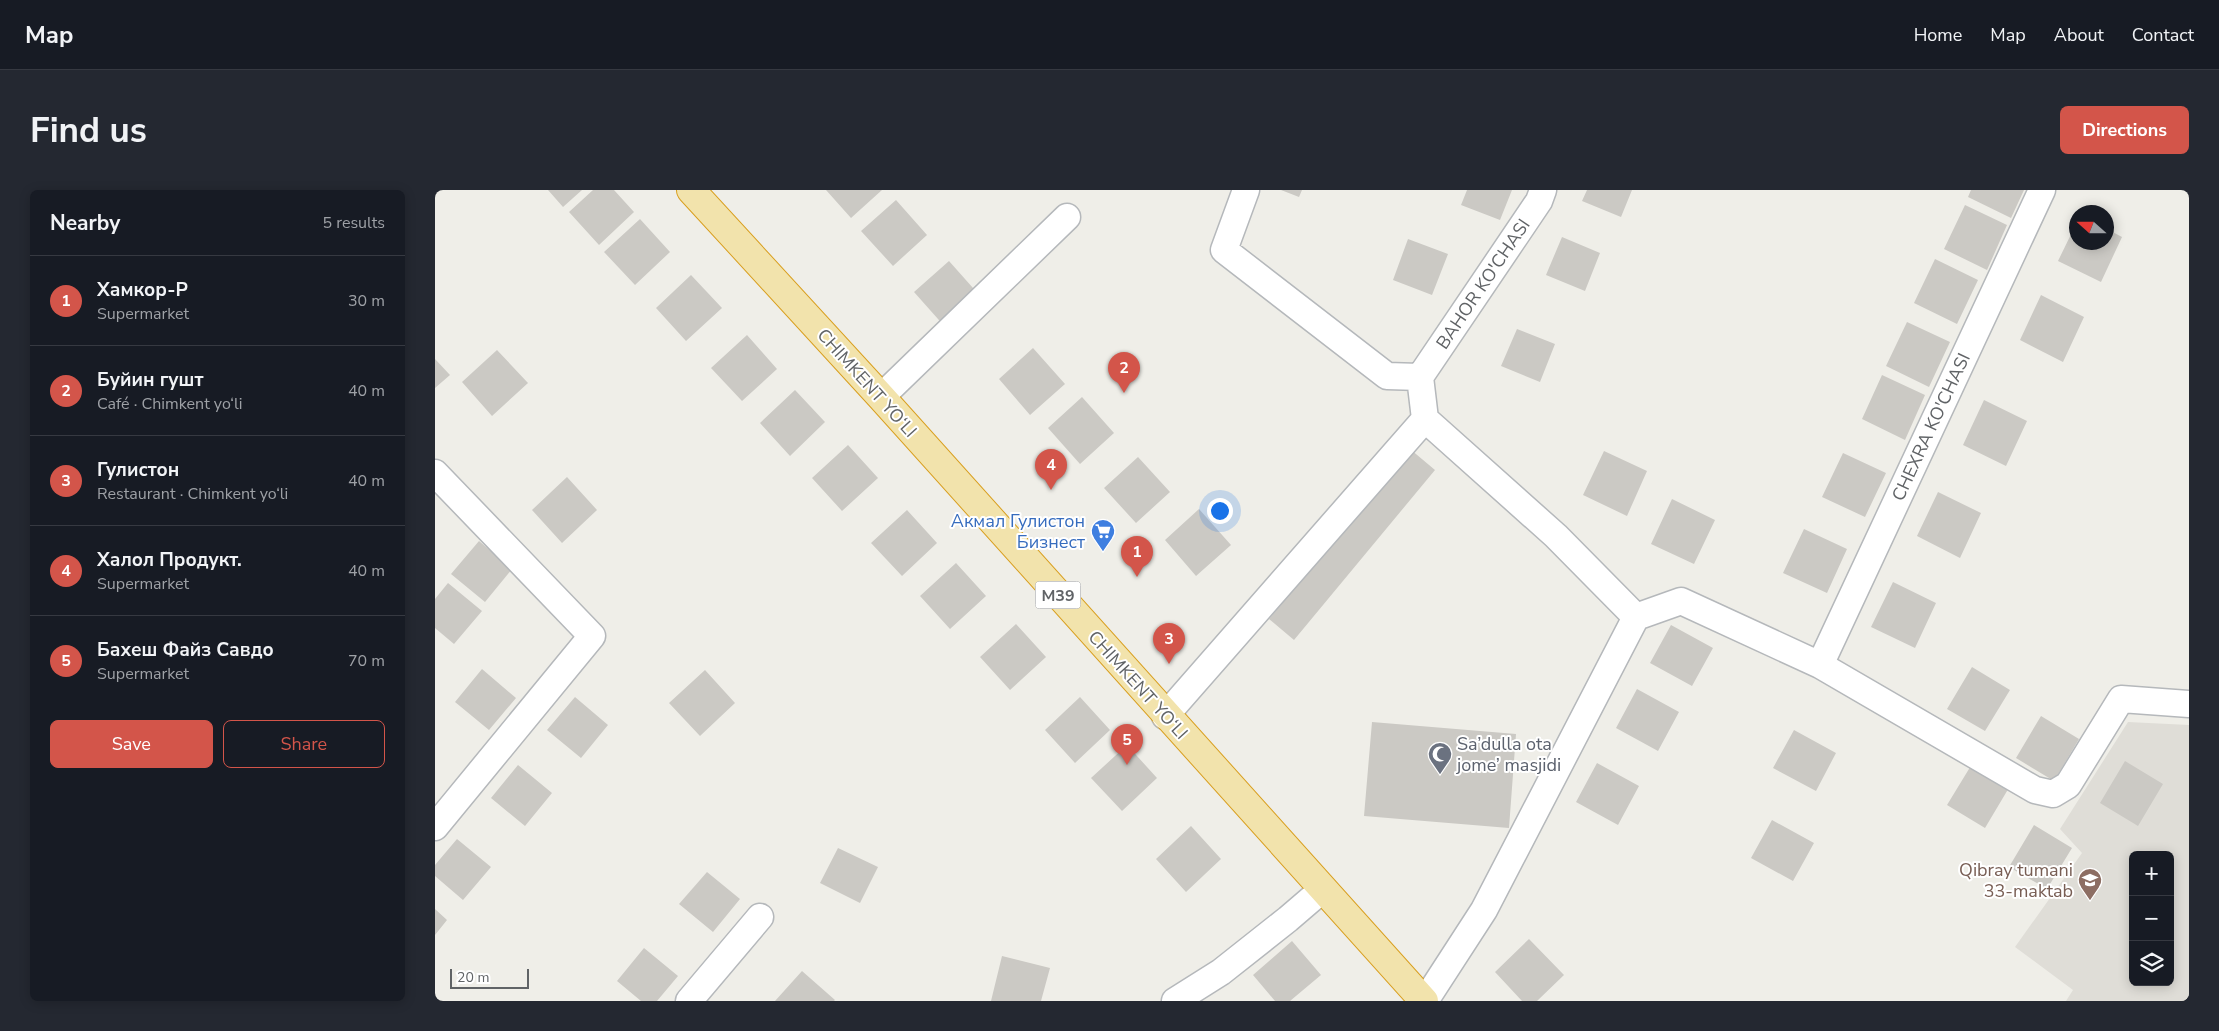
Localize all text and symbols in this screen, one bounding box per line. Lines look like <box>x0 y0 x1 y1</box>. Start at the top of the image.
text: Map <box>25 19 73 51</box>
text: Home <box>1914 23 1962 47</box>
text: Map <box>1990 23 2026 47</box>
text: About <box>2054 23 2104 47</box>
text: Contact <box>2132 23 2194 47</box>
button: Directions <box>2060 106 2189 154</box>
text: Find us <box>30 107 147 154</box>
north arrow <box>2069 205 2114 250</box>
text: Nearby <box>50 209 120 237</box>
text: 5 results <box>323 212 385 234</box>
street label: BAHOR KO'CHASI <box>1430 214 1536 354</box>
text: Хамкор-Р <box>97 277 188 303</box>
text: 1 <box>61 290 71 312</box>
text: 30 m <box>348 290 385 312</box>
text: Supermarket <box>97 303 189 325</box>
street label: CHIMKENT YO‘LI <box>812 324 922 442</box>
street label: CHEXRA KO'CHASI <box>1886 349 1976 505</box>
pin: 2 <box>1108 352 1140 393</box>
text: Буйин гушт <box>97 367 203 393</box>
text: 2 <box>61 380 71 402</box>
text: 40 m <box>348 380 385 402</box>
text: Café · Chimkent yo‘li <box>97 393 242 415</box>
pin: 4 <box>1035 449 1067 490</box>
text: Гулистон <box>97 457 179 483</box>
text: 3 <box>61 470 71 492</box>
text: 40 m <box>348 470 385 492</box>
text: Restaurant · Chimkent yo‘li <box>97 483 288 505</box>
your location <box>1207 498 1233 524</box>
place label: Акмал Гулистон Бизнест <box>951 509 1085 554</box>
supermarket icon: Акмал Гулистон Бизнест <box>1090 518 1116 552</box>
pin: 1 <box>1121 536 1153 577</box>
text: Халол Продукт. <box>97 547 242 573</box>
text: 4 <box>61 560 71 582</box>
text: 40 m <box>348 560 385 582</box>
text: Supermarket <box>97 573 189 595</box>
road number: M39 <box>1035 582 1081 608</box>
pin: 3 <box>1153 623 1185 664</box>
street label: CHIMKENT YO‘LI <box>1083 626 1193 744</box>
text: Бахеш Файз Савдо <box>97 637 274 663</box>
text: 5 <box>61 650 71 672</box>
text: 70 m <box>348 650 385 672</box>
text: Supermarket <box>97 663 189 685</box>
button: Save <box>50 720 213 768</box>
button: Share <box>223 720 385 768</box>
pin: 5 <box>1111 724 1143 765</box>
place label: Sa’dulla ota jome’ masjidi <box>1455 732 1561 777</box>
mosque icon: Sa’dulla ota jome’ masjidi <box>1427 741 1453 775</box>
map controls <box>2129 851 2174 986</box>
button: + <box>2129 851 2174 896</box>
place label: Qibray tumani 33-maktab <box>1959 858 2073 903</box>
school or university icon: Qibray tumani 33-maktab <box>2077 867 2103 901</box>
button: − <box>2129 896 2174 941</box>
button: layers <box>2129 941 2174 986</box>
scale bar <box>450 966 529 989</box>
text: 20 m <box>457 968 489 987</box>

